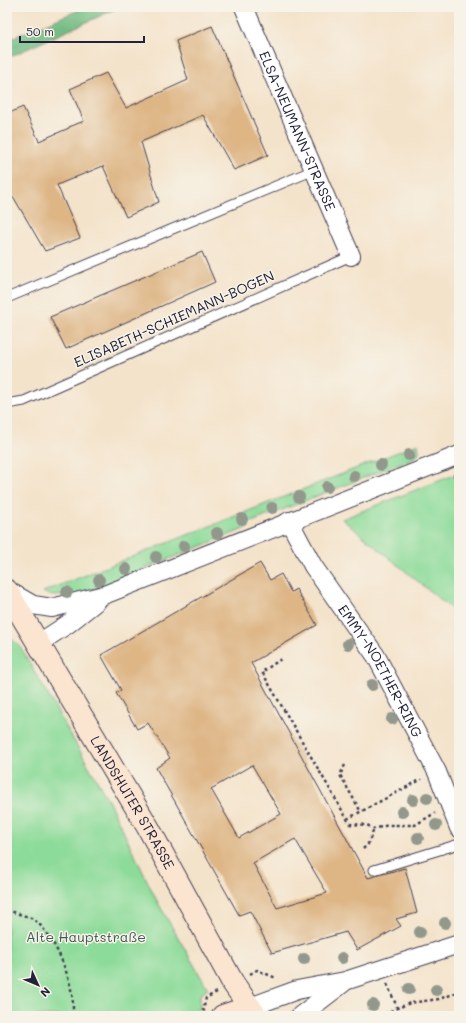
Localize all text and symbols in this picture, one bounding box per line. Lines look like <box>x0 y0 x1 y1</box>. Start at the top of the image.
scale bar <box>20 18 144 44</box>
text: 50 m <box>26 23 54 39</box>
street label: ELSA-NEUMANN-STRASSE <box>255 48 341 214</box>
street label: ELISABETH-SCHIEMANN-BOGEN <box>71 266 277 371</box>
street label: EMMY-NOETHER-RING <box>334 601 427 741</box>
street label: LANDSHUTER STRASSE <box>86 732 179 873</box>
park label: Alte Hauptstraße <box>26 927 146 946</box>
north arrow <box>18 965 58 1005</box>
text: N <box>37 984 54 1001</box>

